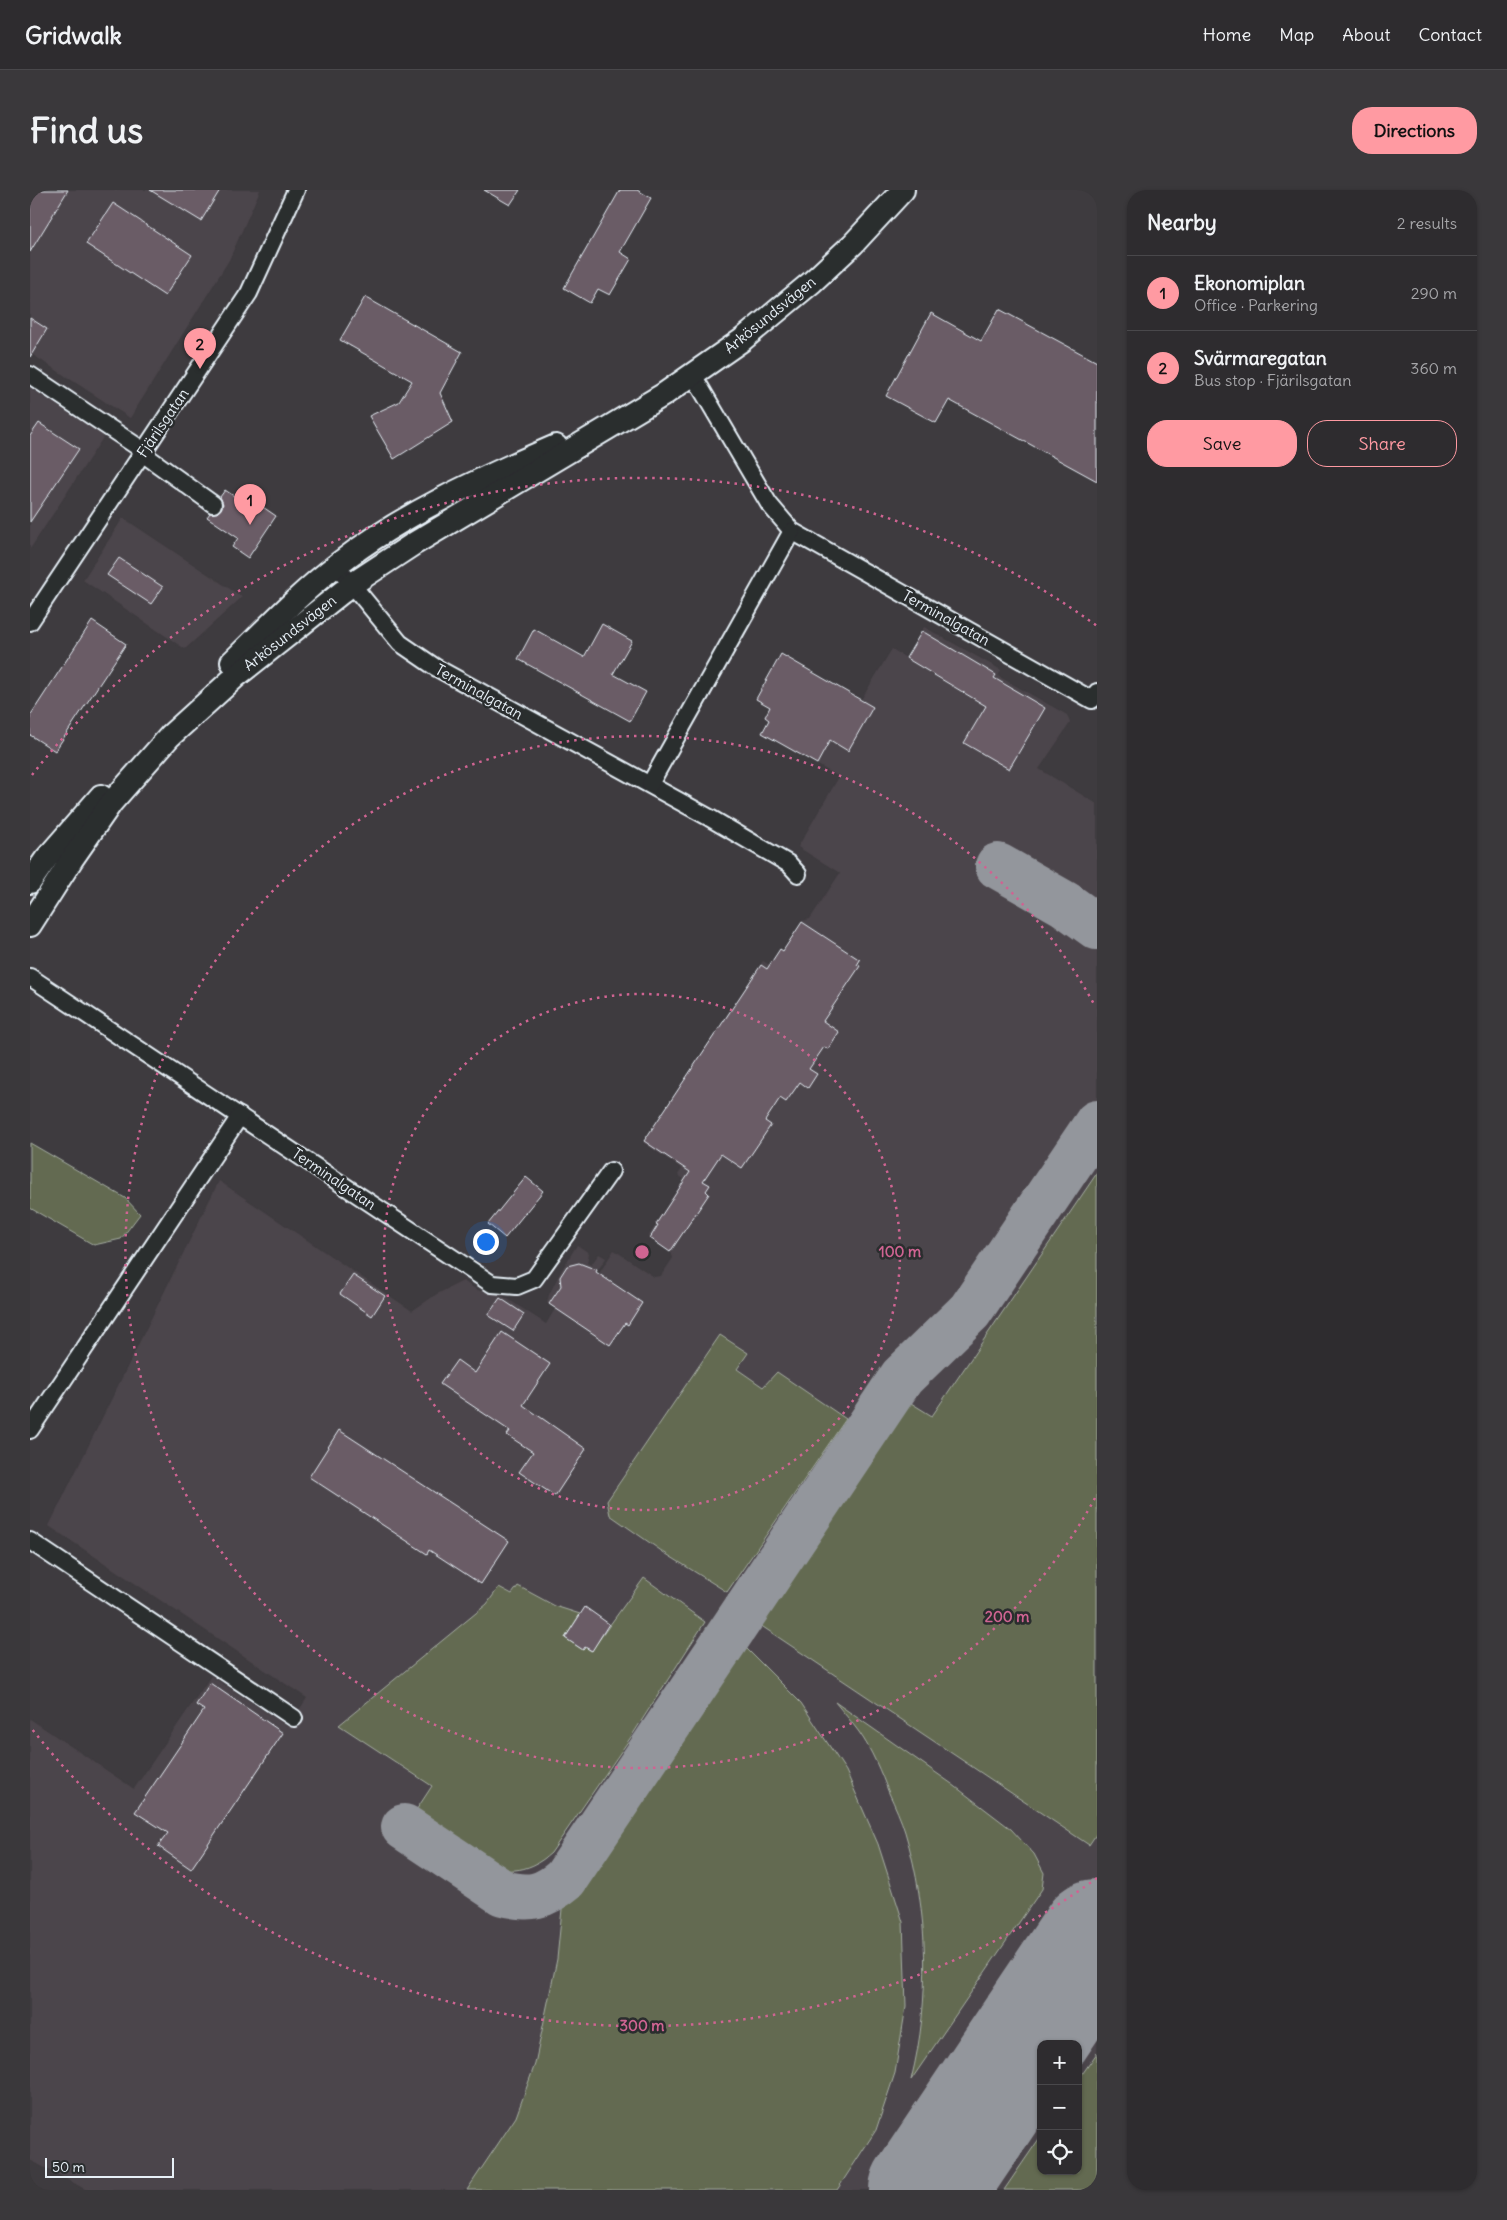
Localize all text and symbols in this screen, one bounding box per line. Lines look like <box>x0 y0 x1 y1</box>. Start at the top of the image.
text: Gridwalk <box>25 20 122 50</box>
text: Home <box>1203 23 1251 46</box>
text: Map <box>1279 23 1314 46</box>
text: About <box>1342 23 1390 46</box>
text: Contact <box>1418 23 1482 46</box>
button: Directions <box>1352 107 1477 154</box>
text: Find us <box>30 108 143 152</box>
text: Nearby <box>1147 209 1217 236</box>
text: 2 results <box>1397 213 1457 233</box>
text: Ekonomiplan <box>1194 271 1305 295</box>
street label: Arkösundsvägen <box>720 272 820 357</box>
text: 1 <box>1160 283 1166 303</box>
text: 290 m <box>1411 283 1457 303</box>
text: Office · Parkering <box>1194 295 1318 315</box>
pin: 2 <box>184 328 216 369</box>
text: Svärmaregatan <box>1194 346 1327 370</box>
text: 2 <box>1159 358 1167 378</box>
text: 360 m <box>1410 358 1457 378</box>
text: Bus stop · Fjärilsgatan <box>1194 370 1351 390</box>
street label: Fjärilsgatan <box>133 384 193 461</box>
button: Save <box>1147 420 1297 467</box>
button: Share <box>1307 420 1457 467</box>
pin: 1 <box>234 484 266 525</box>
street label: Terminalgatan <box>899 586 994 650</box>
street label: Arkösundsvägen <box>240 590 340 675</box>
street label: Terminalgatan <box>432 660 527 724</box>
street label: Terminalgatan <box>289 1143 380 1214</box>
your location <box>473 1229 499 1255</box>
text: 100 m <box>879 1242 921 1261</box>
centre of rings <box>633 1243 651 1261</box>
text: 200 m <box>985 1607 1029 1626</box>
text: 300 m <box>620 2016 665 2035</box>
map controls <box>1037 2040 1082 2175</box>
button: + <box>1037 2040 1082 2085</box>
button: − <box>1037 2085 1082 2130</box>
button: locate <box>1037 2130 1082 2175</box>
scale bar <box>45 2155 174 2178</box>
text: 50 m <box>52 2158 85 2176</box>

